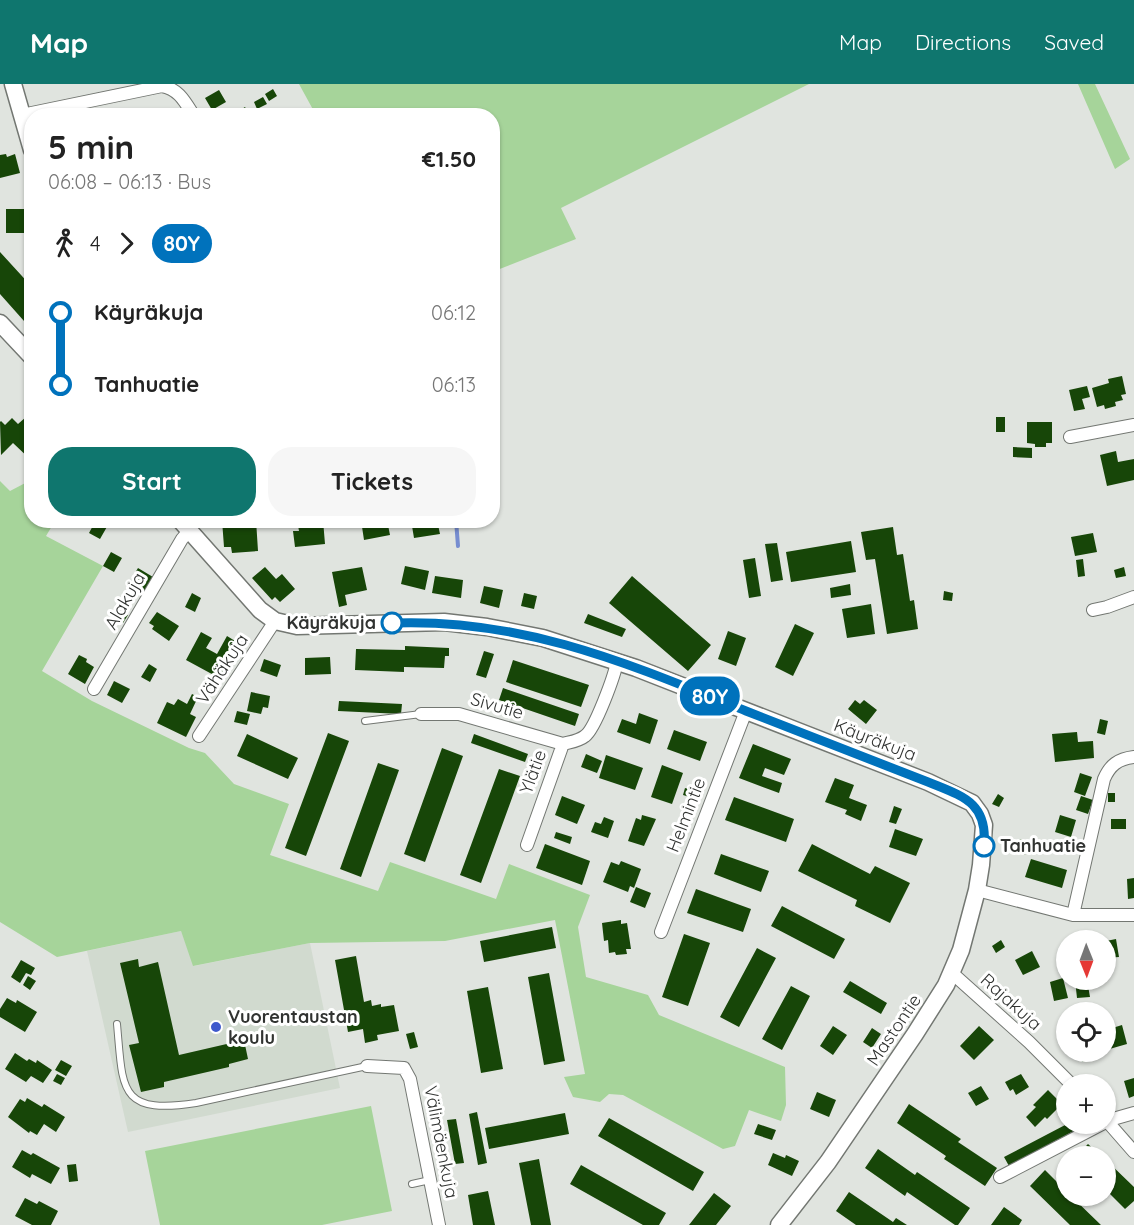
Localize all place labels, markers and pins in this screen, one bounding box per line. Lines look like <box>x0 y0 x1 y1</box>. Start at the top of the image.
place label: Käyräkuja <box>286 611 376 634</box>
marker: Käyräkuja <box>381 612 403 634</box>
place label: Tanhuatie <box>1000 834 1086 857</box>
marker: Tanhuatie <box>973 835 995 857</box>
place label: Vuorentaustan koulu <box>228 1005 358 1049</box>
marker: Vuorentaustan koulu <box>209 1020 223 1034</box>

